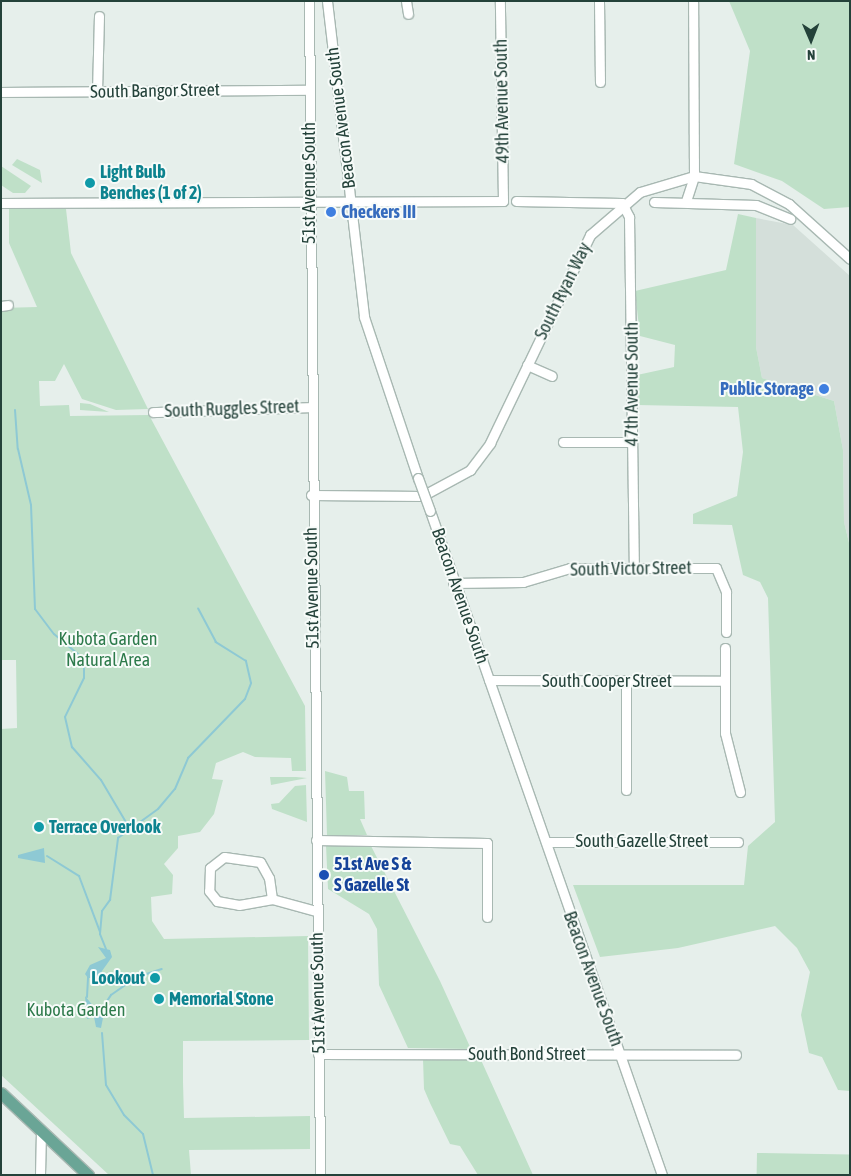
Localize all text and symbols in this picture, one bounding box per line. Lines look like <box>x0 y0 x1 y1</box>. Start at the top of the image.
north arrow <box>786 15 836 65</box>
street label: 49th Avenue South <box>490 39 514 163</box>
street label: Beacon Avenue South <box>322 46 360 190</box>
text: N <box>807 47 816 63</box>
street label: South Bangor Street <box>90 79 220 103</box>
street label: 51st Avenue South <box>298 122 320 244</box>
place label: Light Bulb Benches (1 of 2) <box>100 162 202 204</box>
marker: Light Bulb Benches (1 of 2) <box>84 177 96 189</box>
place label: Checkers III <box>341 201 416 223</box>
marker: Checkers III <box>325 206 337 218</box>
street label: South Ryan Way <box>530 239 596 343</box>
street label: 47th Avenue South <box>621 322 643 446</box>
place label: Public Storage <box>720 378 814 400</box>
marker: Public Storage <box>818 383 830 395</box>
street label: South Ruggles Street <box>164 396 300 422</box>
street label: Beacon Avenue South <box>427 525 493 667</box>
street label: 51st Avenue South <box>300 527 324 649</box>
street label: South Victor Street <box>570 557 692 581</box>
park label: Kubota Garden Natural Area <box>59 629 157 672</box>
street label: South Cooper Street <box>542 670 672 692</box>
place label: Terrace Overlook <box>49 816 161 838</box>
marker: Terrace Overlook <box>33 821 45 833</box>
street label: South Gazelle Street <box>576 830 708 852</box>
place label: 51st Ave S & S Gazelle St <box>334 854 411 896</box>
marker: 51st Ave S & S Gazelle St <box>318 869 330 881</box>
street label: Beacon Avenue South <box>559 908 627 1050</box>
street label: 51st Avenue South <box>306 932 330 1054</box>
place label: Lookout <box>91 967 145 989</box>
marker: Lookout <box>149 972 161 984</box>
place label: Memorial Stone <box>169 988 274 1010</box>
marker: Memorial Stone <box>153 993 165 1005</box>
park label: Kubota Garden <box>27 999 125 1021</box>
street label: South Bond Street <box>468 1043 586 1065</box>

